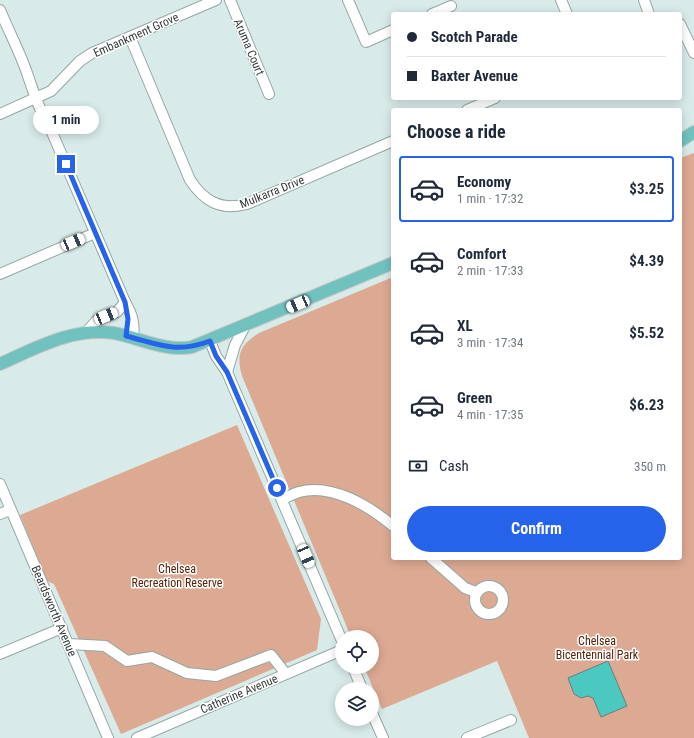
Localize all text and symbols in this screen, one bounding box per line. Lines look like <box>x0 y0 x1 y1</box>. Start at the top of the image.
street label: Embankment Grove <box>91 10 181 60</box>
street label: Aruma Court <box>231 17 267 78</box>
text: Scotch Parade <box>431 28 518 46</box>
text: Baxter Avenue <box>431 67 518 85</box>
callout: 1 min <box>33 106 99 134</box>
text: 1 min <box>52 112 80 127</box>
text: Choose a ride <box>407 121 506 142</box>
route end <box>57 155 75 173</box>
icon: car <box>409 171 445 207</box>
street label: Mulkarra Drive <box>238 173 307 211</box>
text: Economy <box>457 173 511 191</box>
text: $3.25 <box>629 180 664 198</box>
text: 1 min · 17:32 <box>457 191 523 206</box>
car <box>60 232 86 252</box>
icon: car <box>409 243 445 279</box>
text: Comfort <box>457 245 506 263</box>
text: $4.39 <box>629 252 664 270</box>
text: 2 min · 17:33 <box>457 263 523 278</box>
car <box>285 294 311 314</box>
car <box>93 306 119 326</box>
icon: car <box>409 315 445 351</box>
text: XL <box>457 317 473 335</box>
text: $5.52 <box>629 324 664 342</box>
text: 3 min · 17:34 <box>457 335 523 350</box>
icon: car <box>409 387 445 423</box>
text: Green <box>457 389 492 407</box>
text: $6.23 <box>629 396 664 414</box>
text: 4 min · 17:35 <box>457 407 523 422</box>
icon: cash <box>407 455 429 477</box>
text: Cash <box>439 457 469 475</box>
text: 350 m <box>634 459 666 474</box>
route start <box>268 479 286 497</box>
button: Confirm <box>407 506 666 552</box>
car <box>296 543 316 569</box>
park label: Chelsea Recreation Reserve <box>132 562 223 590</box>
street label: Beardsworth Avenue <box>29 563 80 659</box>
map controls <box>335 630 379 726</box>
button: locate <box>335 630 379 674</box>
park label: Chelsea Bicentennial Park <box>556 634 639 662</box>
street label: Catherine Avenue <box>198 671 280 717</box>
button: layers <box>335 682 379 726</box>

